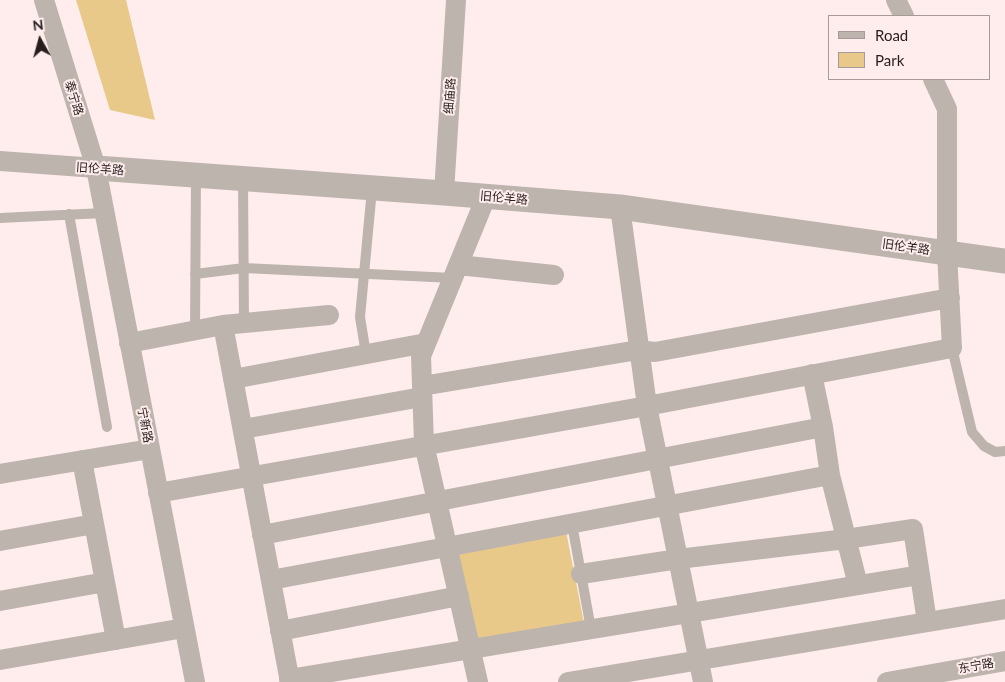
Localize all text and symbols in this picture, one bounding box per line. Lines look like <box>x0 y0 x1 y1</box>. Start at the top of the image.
north arrow <box>15 15 65 65</box>
legend <box>828 15 990 80</box>
text: N <box>32 16 44 34</box>
text: Road <box>875 26 908 44</box>
text: Park <box>875 51 904 69</box>
street label: 细庙路 <box>442 78 458 114</box>
street label: 泰宁路 <box>62 79 86 117</box>
street label: 旧伦羊路 <box>76 160 124 178</box>
street label: 旧伦羊路 <box>479 189 529 207</box>
street label: 旧伦羊路 <box>881 237 931 257</box>
street label: 宁新路 <box>134 406 156 444</box>
street label: 东宁路 <box>957 656 995 676</box>

